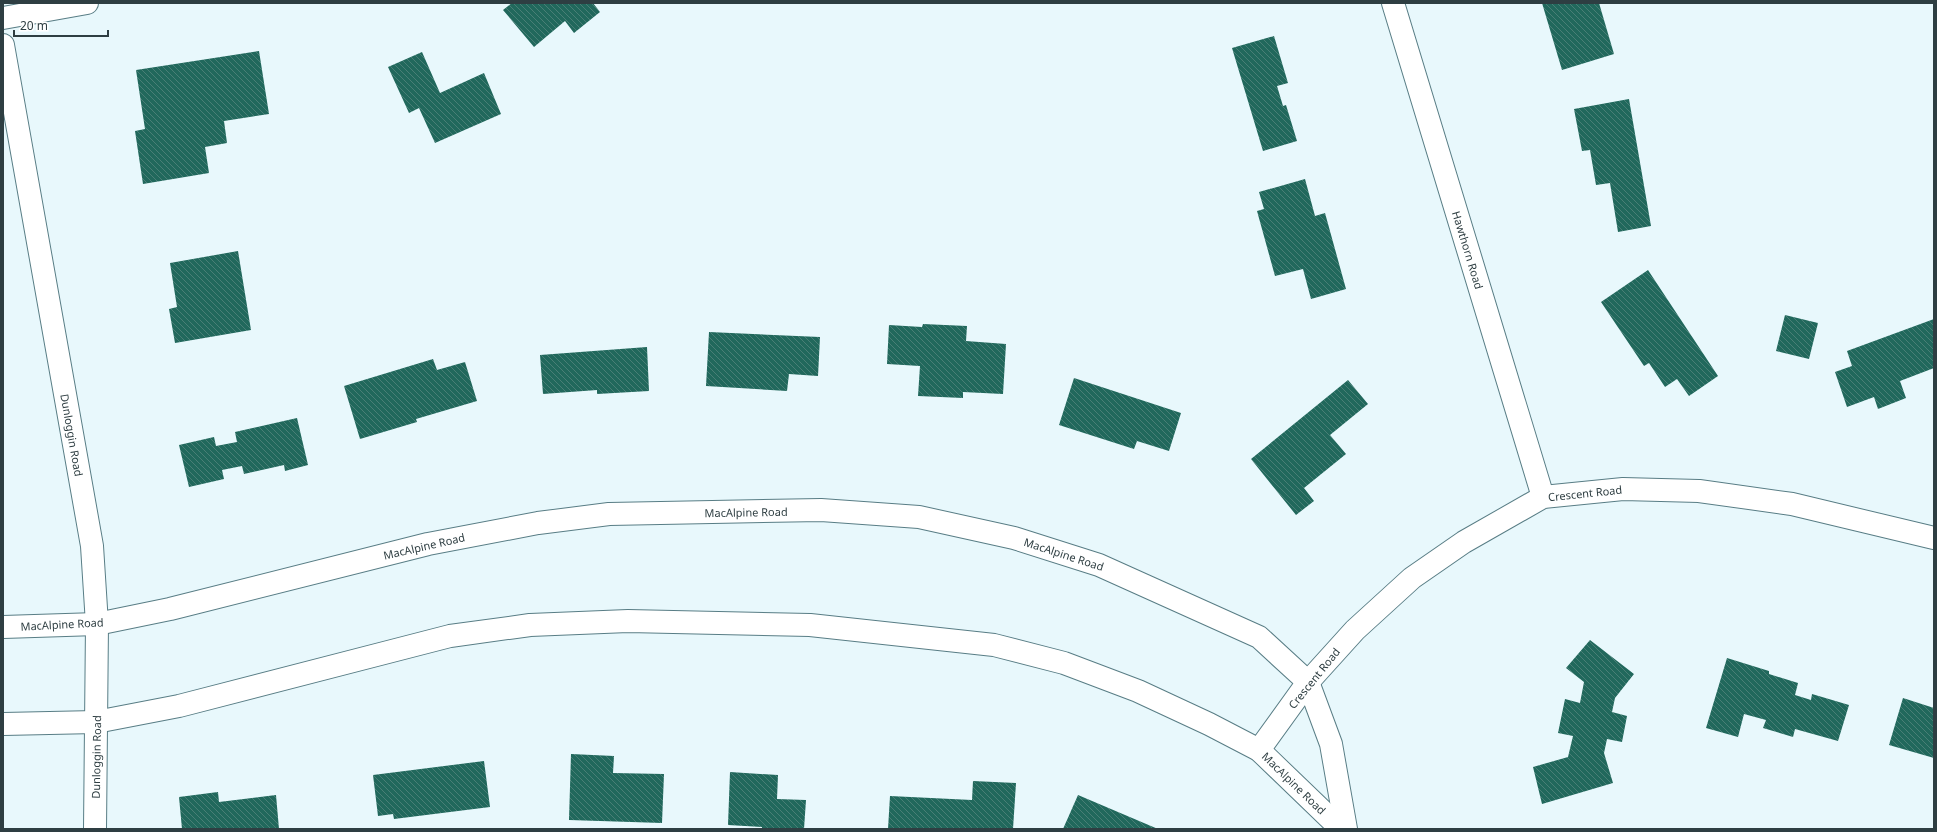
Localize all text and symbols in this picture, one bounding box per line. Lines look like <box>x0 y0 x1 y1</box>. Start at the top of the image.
scale bar <box>14 12 108 38</box>
text: 20 m <box>20 17 48 34</box>
street label: Hawthorn Road <box>1449 209 1487 291</box>
street label: Dunloggin Road <box>57 393 87 477</box>
street label: Crescent Road <box>1547 482 1623 504</box>
street label: MacAlpine Road <box>704 504 788 520</box>
street label: MacAlpine Road <box>382 529 466 563</box>
street label: MacAlpine Road <box>1022 534 1106 574</box>
street label: MacAlpine Road <box>20 614 104 634</box>
street label: Crescent Road <box>1285 644 1343 712</box>
street label: Dunloggin Road <box>88 715 104 799</box>
street label: MacAlpine Road <box>1259 749 1329 817</box>

